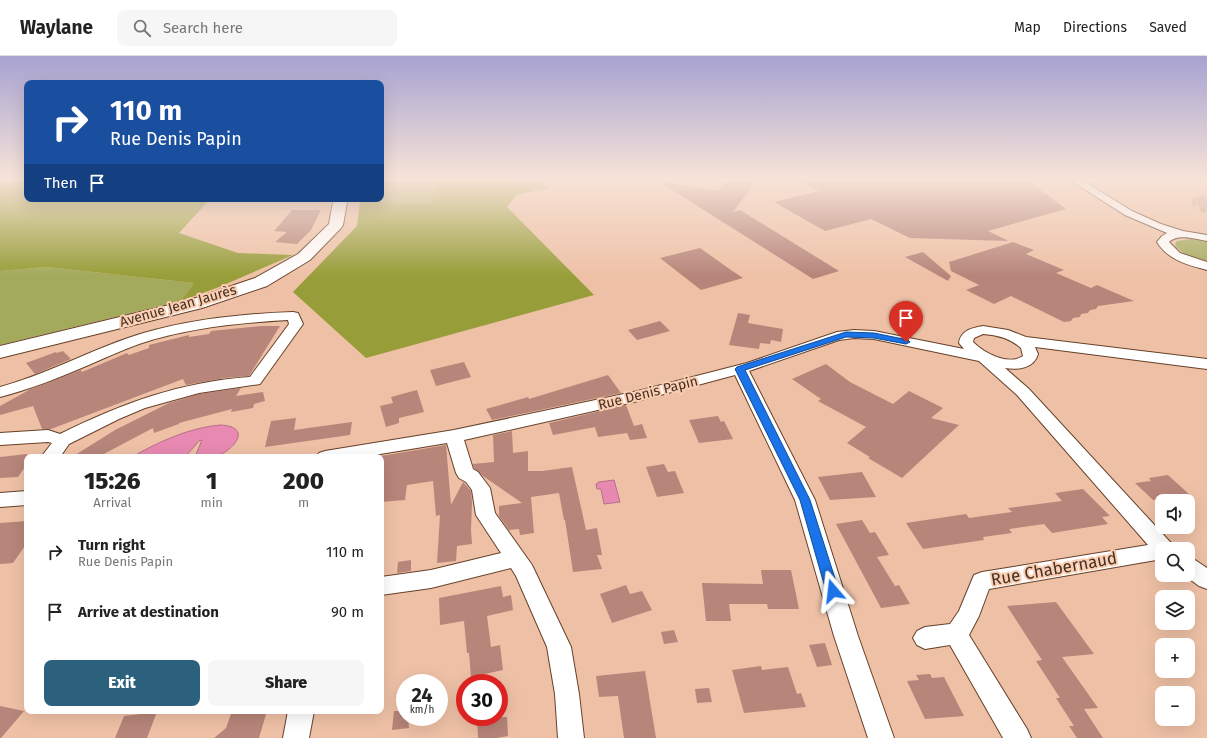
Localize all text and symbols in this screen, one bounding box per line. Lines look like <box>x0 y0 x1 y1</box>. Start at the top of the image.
search box <box>117 10 397 46</box>
text: Waylane <box>20 16 93 39</box>
icon: search <box>131 17 153 39</box>
text: Search here <box>163 19 243 37</box>
text: Map <box>1014 19 1041 36</box>
text: Directions <box>1063 19 1127 36</box>
text: Saved <box>1149 19 1187 36</box>
text: 110 m <box>110 94 182 127</box>
icon: right <box>44 96 96 148</box>
text: Rue Denis Papin <box>110 128 242 150</box>
icon: arrive <box>86 172 108 194</box>
text: Then <box>44 174 78 192</box>
street label: Avenue Jean Jaurès <box>118 281 239 331</box>
pin <box>889 301 923 342</box>
icon: arrive <box>895 307 917 329</box>
street label: Rue Denis Papin <box>596 372 700 414</box>
text: 15:26 <box>84 467 141 495</box>
text: 1 <box>206 467 217 495</box>
text: 200 <box>283 467 324 495</box>
map controls <box>1155 494 1195 726</box>
button: sound <box>1155 494 1195 534</box>
text: Arrival <box>93 495 131 510</box>
text: min <box>201 495 223 510</box>
text: m <box>298 495 309 510</box>
text: Turn right <box>78 536 145 554</box>
icon: right <box>44 541 66 563</box>
button: search <box>1155 542 1195 582</box>
text: 110 m <box>326 543 364 561</box>
street label: Rue Chabernaud <box>989 548 1119 590</box>
text: Rue Denis Papin <box>78 554 173 569</box>
position arrow <box>812 570 854 612</box>
button: layers <box>1155 590 1195 630</box>
icon: arrive <box>44 601 66 623</box>
text: Arrive at destination <box>78 603 219 621</box>
text: 90 m <box>331 603 364 621</box>
button: + <box>1155 638 1195 678</box>
button: Exit <box>44 660 200 706</box>
button: Share <box>208 660 364 706</box>
speed limit sign: 30 <box>456 674 508 726</box>
text: 24 <box>411 683 433 707</box>
button: − <box>1155 686 1195 726</box>
text: km/h <box>410 704 434 716</box>

